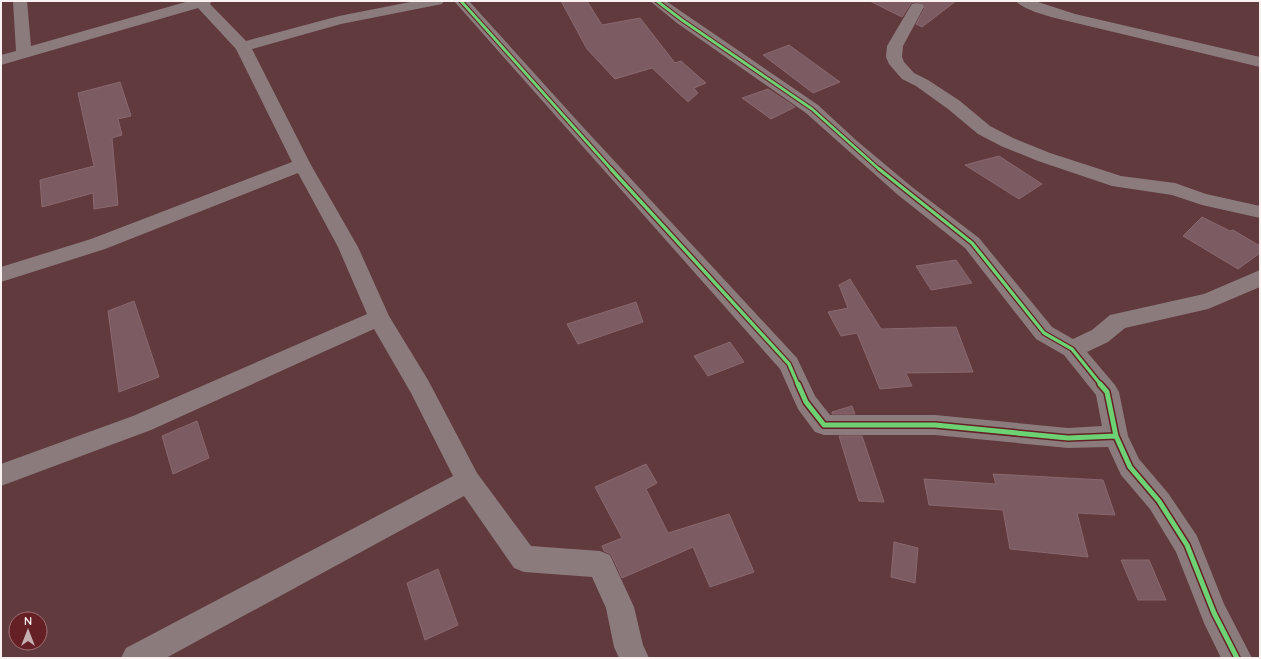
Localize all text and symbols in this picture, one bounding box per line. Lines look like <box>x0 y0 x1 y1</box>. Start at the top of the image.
north arrow <box>8 611 48 651</box>
text: N <box>24 614 32 628</box>

